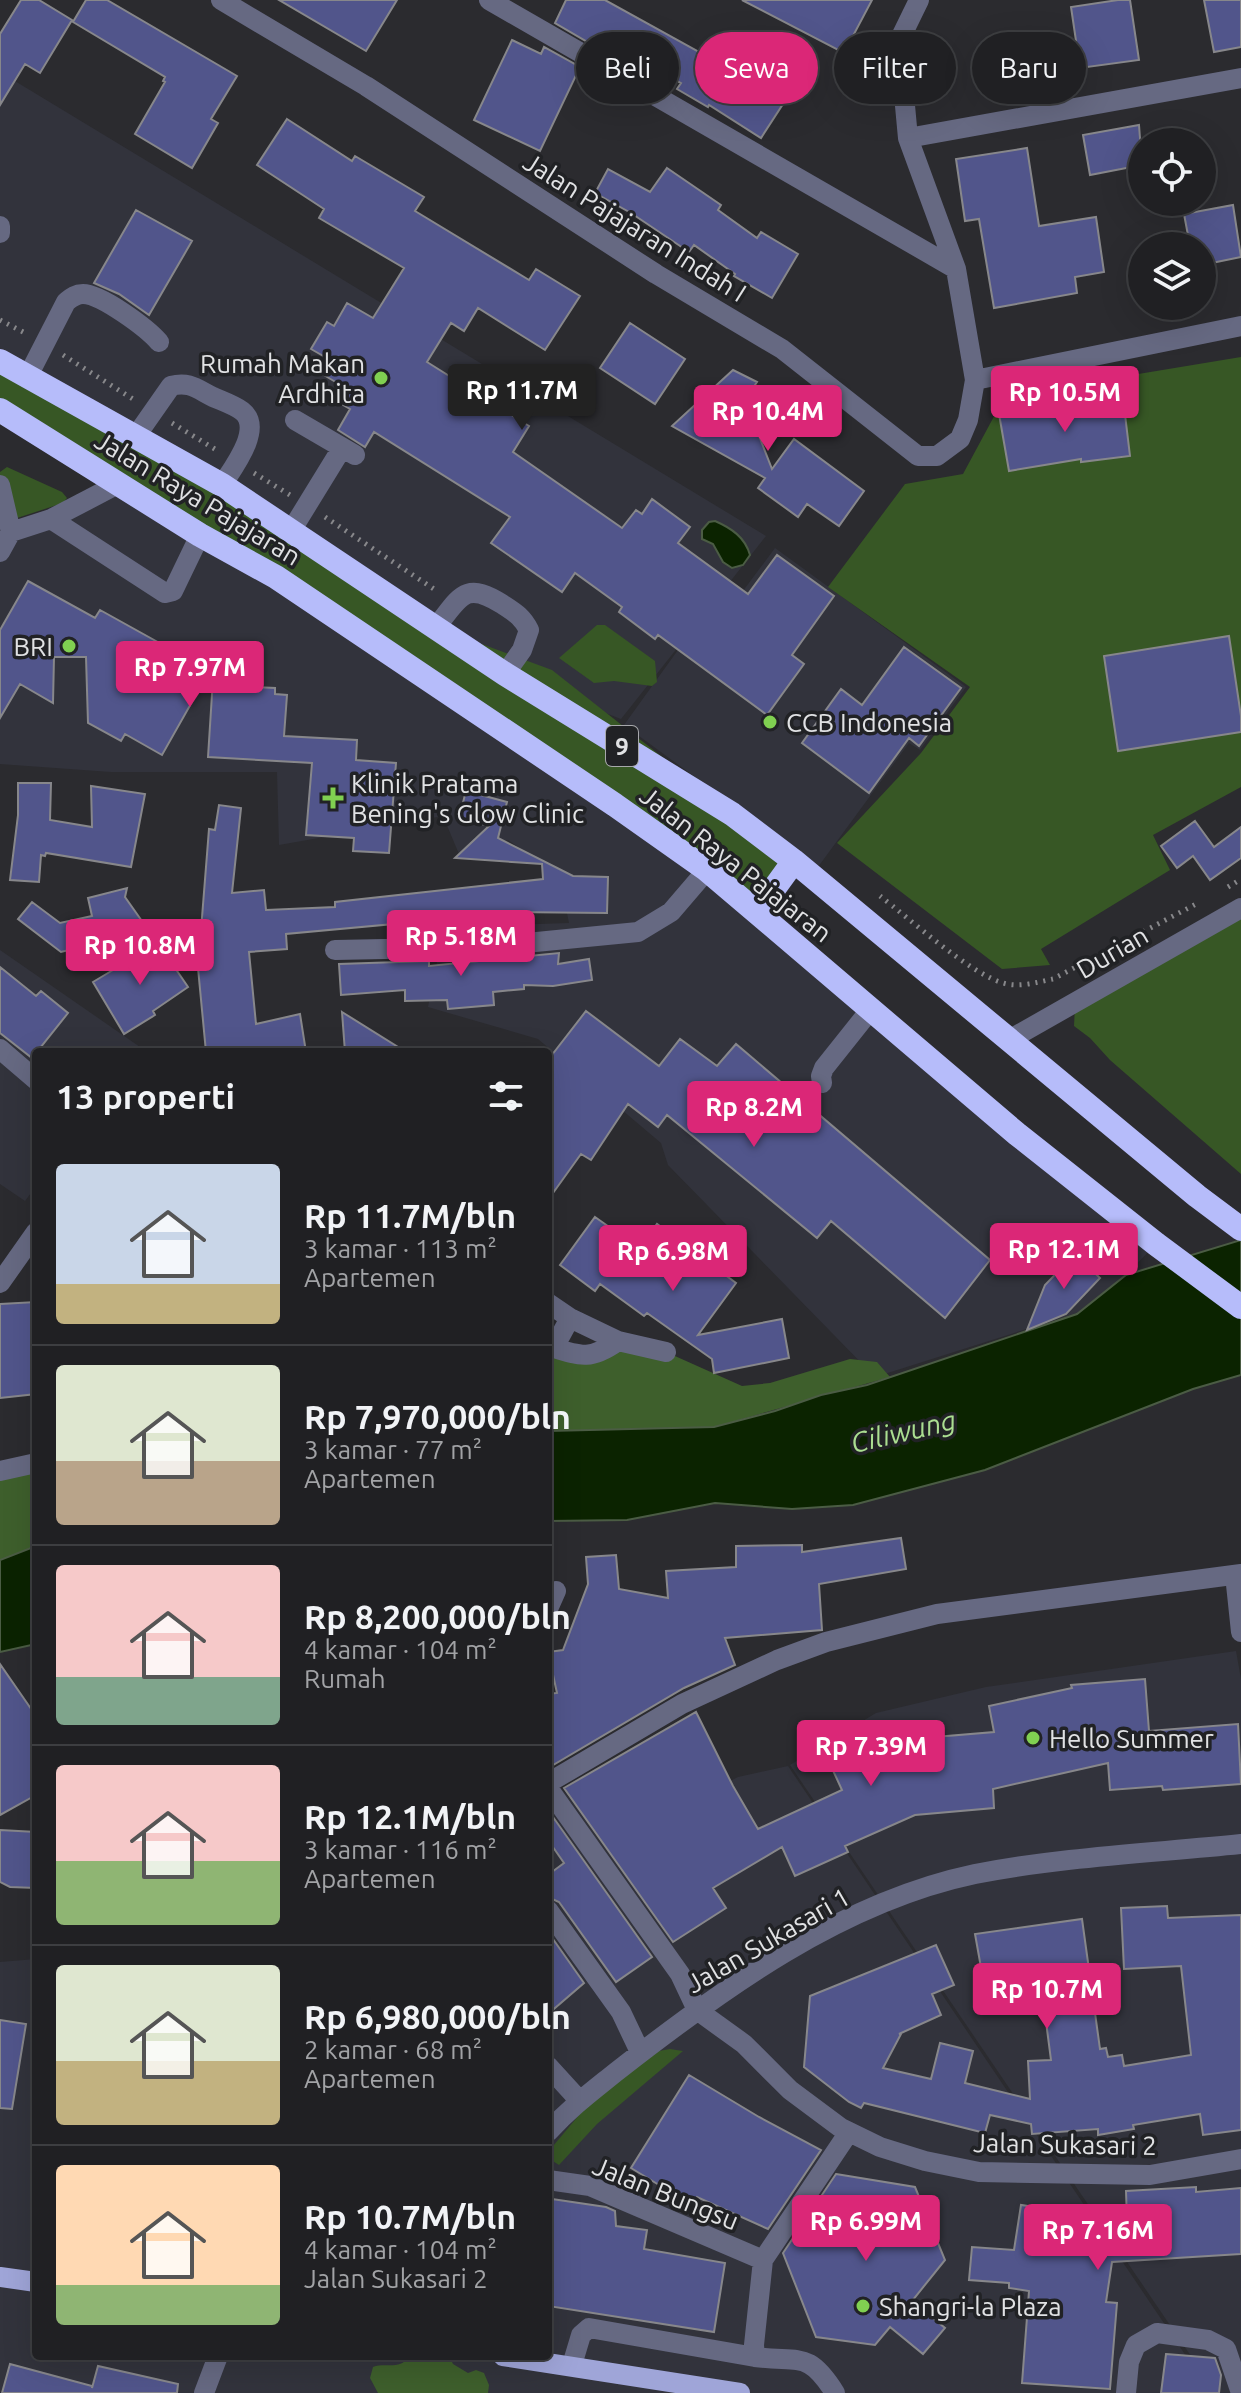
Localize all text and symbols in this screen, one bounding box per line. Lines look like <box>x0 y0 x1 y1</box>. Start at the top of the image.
chip: Beli <box>576 32 679 104</box>
chip: Sewa <box>695 32 818 104</box>
chip: Filter <box>834 32 956 104</box>
chip: Baru <box>972 32 1086 104</box>
map controls <box>1128 128 1216 320</box>
button: locate <box>1128 128 1216 216</box>
street label: Jalan Pajajaran Indah I <box>518 147 752 307</box>
button: layers <box>1128 232 1216 320</box>
place label: Rumah Makan Ardhita <box>200 349 365 408</box>
pin: Rp 11.7M <box>439 364 605 432</box>
pin: Rp 10.5M <box>982 366 1148 434</box>
marker: Rumah Makan Ardhita <box>372 369 390 387</box>
text: Rp 11.7M <box>466 375 578 404</box>
text: Rp 10.5M <box>1009 377 1121 406</box>
pin: Rp 10.4M <box>685 385 851 453</box>
text: Rp 10.4M <box>712 396 824 425</box>
street label: Jalan Raya Pajajaran <box>90 425 306 571</box>
place label: BRI <box>14 632 53 661</box>
marker: BRI <box>60 637 78 655</box>
pin: Rp 7.97M <box>107 641 273 709</box>
text: Rp 7.97M <box>134 652 246 681</box>
place label: CCB Indonesia <box>786 708 952 737</box>
marker: CCB Indonesia <box>761 713 779 731</box>
road number: 9 <box>606 726 638 766</box>
place label: Klinik Pratama Bening's Glow Clinic <box>351 769 584 828</box>
street label: Jalan Raya Pajajaran <box>635 780 837 948</box>
marker: Klinik Pratama Bening's Glow Clinic <box>322 787 344 809</box>
pin: Rp 5.18M <box>378 910 544 978</box>
pin: Rp 10.8M <box>57 919 223 987</box>
street label: Durian <box>1071 920 1153 984</box>
text: Rp 5.18M <box>405 921 517 950</box>
text: Rp 10.8M <box>84 930 196 959</box>
icon: filters <box>484 1074 528 1118</box>
text: 13 properti <box>56 1077 235 1115</box>
pin: Rp 8.2M <box>680 1081 828 1149</box>
text: Rp 8.2M <box>705 1092 803 1121</box>
icon: home <box>120 1196 216 1292</box>
text: Rp 11.7M/bln <box>304 1196 516 1234</box>
pin: Rp 12.1M <box>981 1223 1147 1291</box>
pin: Rp 6.98M <box>590 1225 756 1293</box>
text: 3 kamar · 113 m² <box>304 1234 497 1263</box>
text: Rp 12.1M <box>1008 1234 1120 1263</box>
text: Rp 6.98M <box>617 1236 729 1265</box>
text: Apartemen <box>304 1263 435 1292</box>
icon: home <box>120 1397 216 1493</box>
text: Rp 7,970,000/bln <box>304 1397 571 1435</box>
water label: Ciliwung <box>847 1404 959 1458</box>
text: 3 kamar · 77 m² <box>304 1435 482 1464</box>
text: Apartemen <box>304 1464 435 1493</box>
icon: home <box>120 1597 216 1693</box>
text: Rp 8,200,000/bln <box>304 1597 571 1635</box>
text: 4 kamar · 104 m² <box>304 1635 497 1664</box>
text: Rumah <box>304 1664 386 1693</box>
pin: Rp 7.39M <box>788 1720 954 1788</box>
place label: Hello Summer <box>1049 1724 1214 1753</box>
marker: Hello Summer <box>1024 1729 1042 1747</box>
text: Rp 7.39M <box>815 1731 927 1760</box>
icon: home <box>120 1797 216 1893</box>
text: Rp 12.1M/bln <box>304 1797 516 1835</box>
text: 3 kamar · 116 m² <box>304 1835 497 1864</box>
text: Apartemen <box>304 1864 435 1893</box>
street label: Jalan Sukasari 1 <box>681 1882 855 1998</box>
pin: Rp 10.7M <box>964 1963 1130 2031</box>
text: Rp 10.7M <box>991 1974 1103 2003</box>
icon: home <box>120 1997 216 2093</box>
text: Rp 6,980,000/bln <box>304 1997 571 2035</box>
text: 2 kamar · 68 m² <box>304 2035 482 2064</box>
text: Apartemen <box>304 2064 435 2093</box>
street label: Jalan Sukasari 2 <box>973 2128 1157 2160</box>
street label: Jalan Bungsu <box>589 2151 743 2235</box>
pin: Rp 6.99M <box>783 2195 949 2263</box>
icon: home <box>120 2197 216 2293</box>
text: Rp 10.7M/bln <box>304 2197 516 2235</box>
pin: Rp 7.16M <box>1015 2204 1181 2272</box>
text: Rp 6.99M <box>810 2206 922 2235</box>
text: Rp 7.16M <box>1042 2215 1154 2244</box>
text: 4 kamar · 104 m² <box>304 2235 497 2264</box>
text: Jalan Sukasari 2 <box>304 2264 488 2293</box>
place label: Shangri-la Plaza <box>879 2292 1062 2321</box>
marker: Shangri-la Plaza <box>854 2297 872 2315</box>

